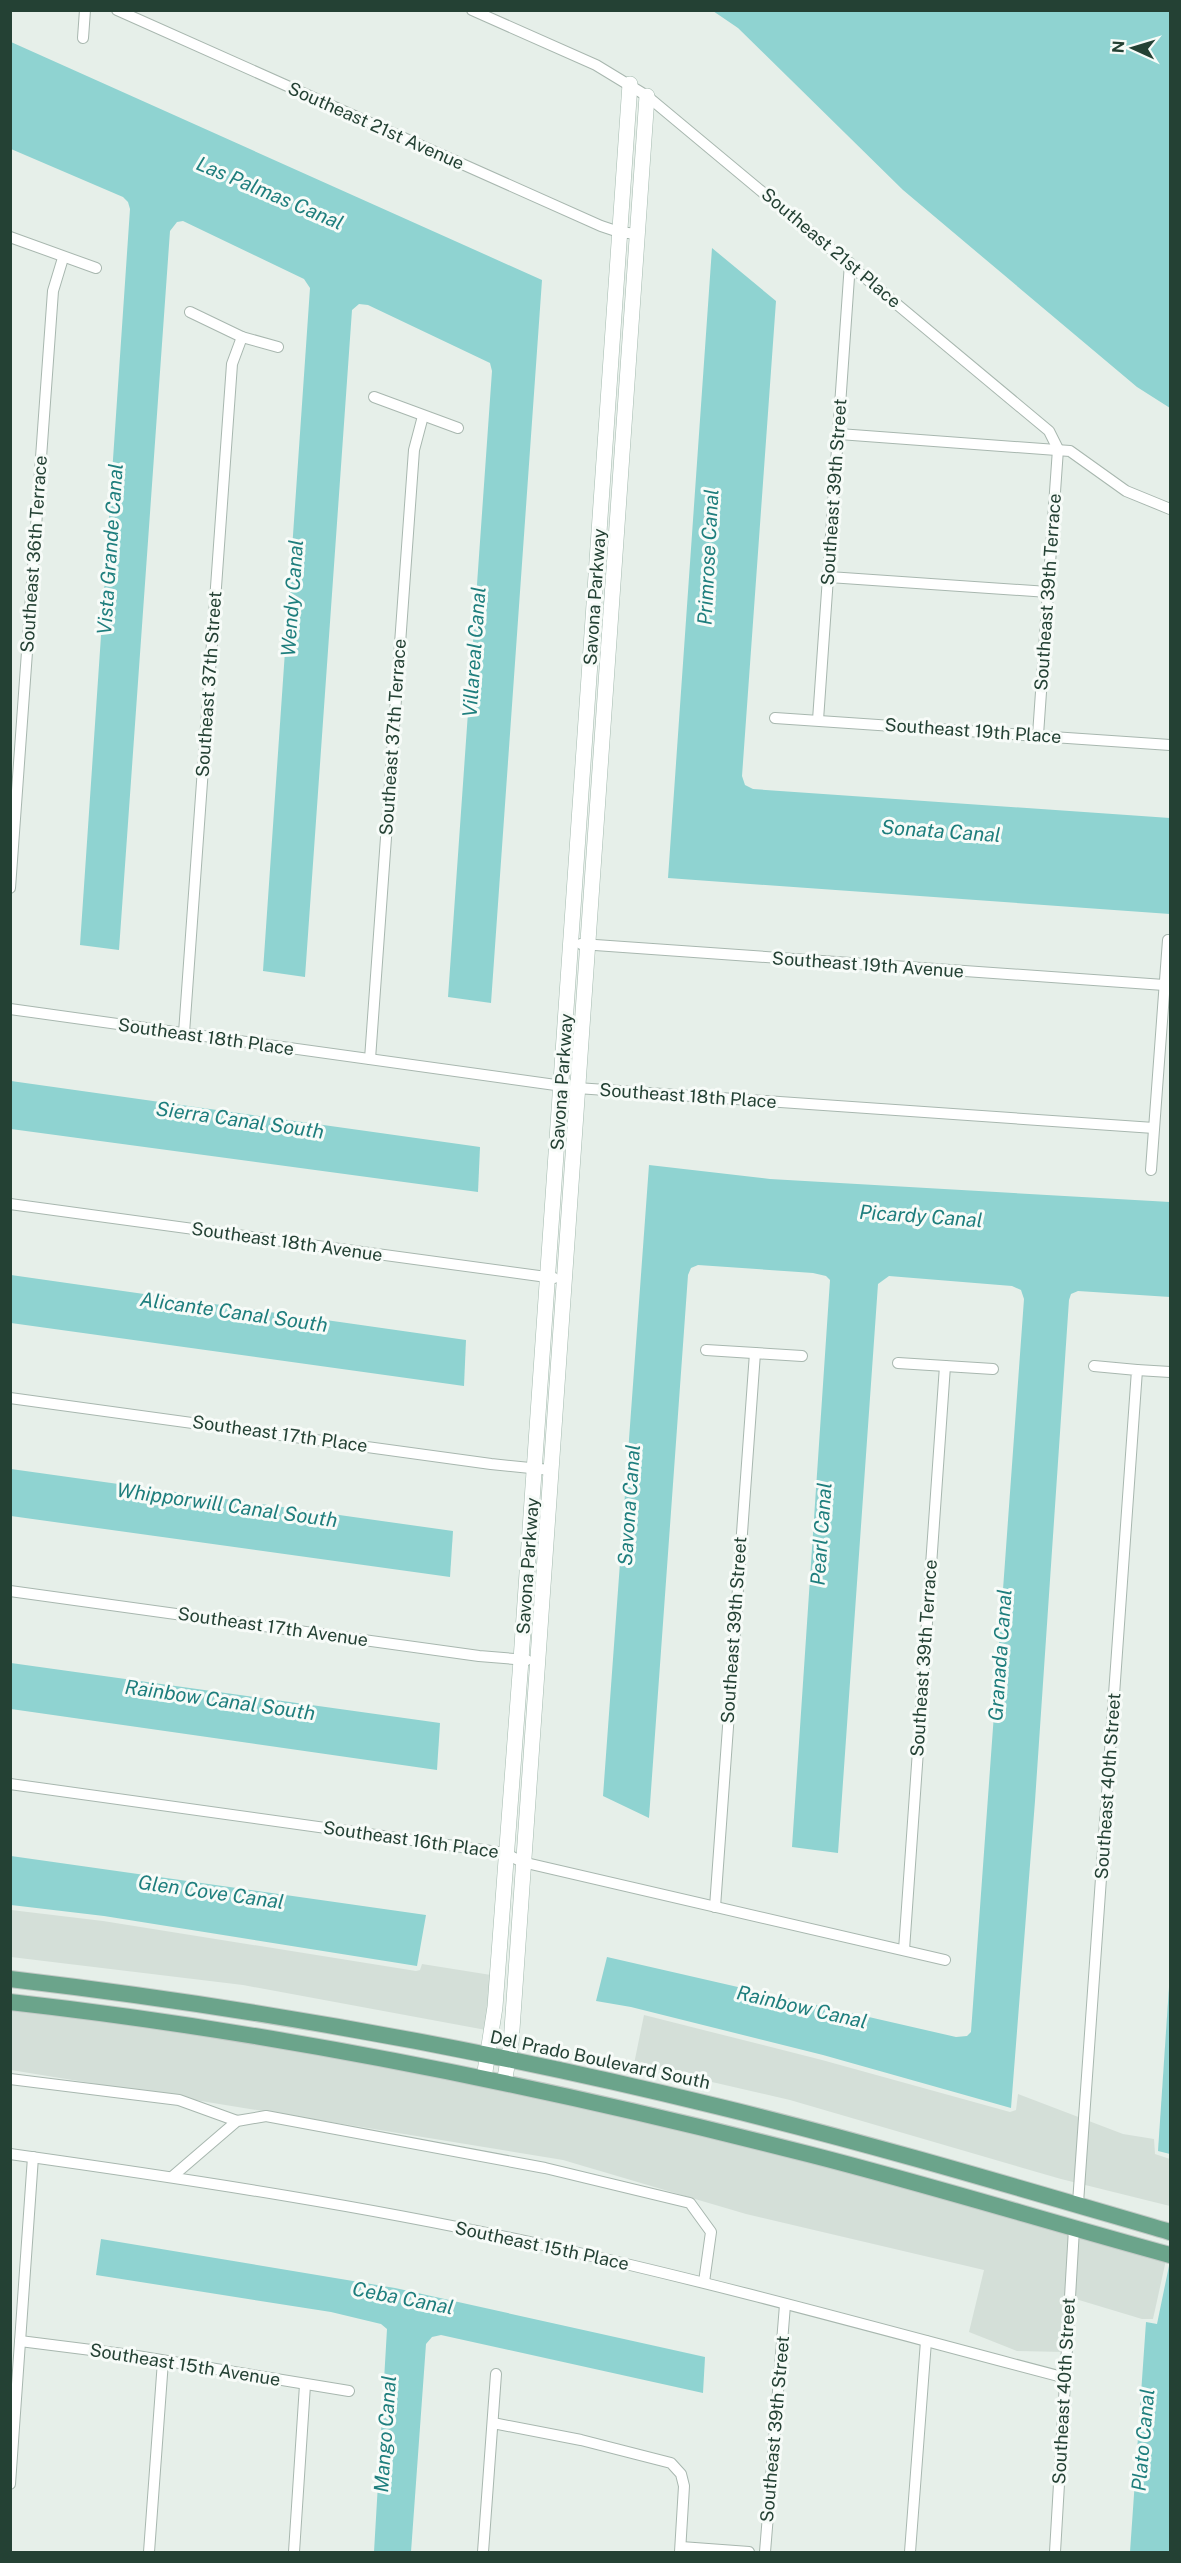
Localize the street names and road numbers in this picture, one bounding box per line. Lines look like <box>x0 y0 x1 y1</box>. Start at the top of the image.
street label: Southeast 21st Avenue <box>285 77 467 174</box>
street label: Southeast 21st Place <box>757 183 905 312</box>
street label: Southeast 39th Street <box>817 398 851 586</box>
street label: Southeast 36th Terrace <box>16 455 51 653</box>
street label: Southeast 39th Terrace <box>1030 493 1065 691</box>
street label: Savona Parkway <box>579 527 610 666</box>
street label: Southeast 37th Street <box>192 590 225 778</box>
street label: Southeast 37th Terrace <box>375 638 410 836</box>
street label: Southeast 19th Place <box>884 714 1062 747</box>
street label: Southeast 19th Avenue <box>771 947 965 982</box>
street label: Savona Parkway <box>546 1012 577 1151</box>
street label: Southeast 18th Place <box>117 1014 296 1059</box>
street label: Southeast 18th Place <box>599 1079 777 1112</box>
street label: Southeast 18th Avenue <box>190 1218 384 1265</box>
street label: Southeast 17th Place <box>191 1411 369 1456</box>
street label: Savona Parkway <box>512 1496 543 1635</box>
street label: Southeast 39th Street <box>717 1536 751 1724</box>
street label: Southeast 39th Terrace <box>906 1559 941 1757</box>
street label: Southeast 17th Avenue <box>177 1603 370 1650</box>
street label: Southeast 40th Street <box>1091 1692 1124 1880</box>
street label: Southeast 16th Place <box>322 1817 500 1862</box>
street label: Del Prado Boulevard South <box>488 2026 712 2093</box>
street label: Southeast 15th Place <box>453 2217 631 2274</box>
street label: Southeast 40th Street <box>1048 2297 1079 2485</box>
street label: Southeast 39th Street <box>756 2335 793 2523</box>
street label: Southeast 15th Avenue <box>88 2339 282 2390</box>

